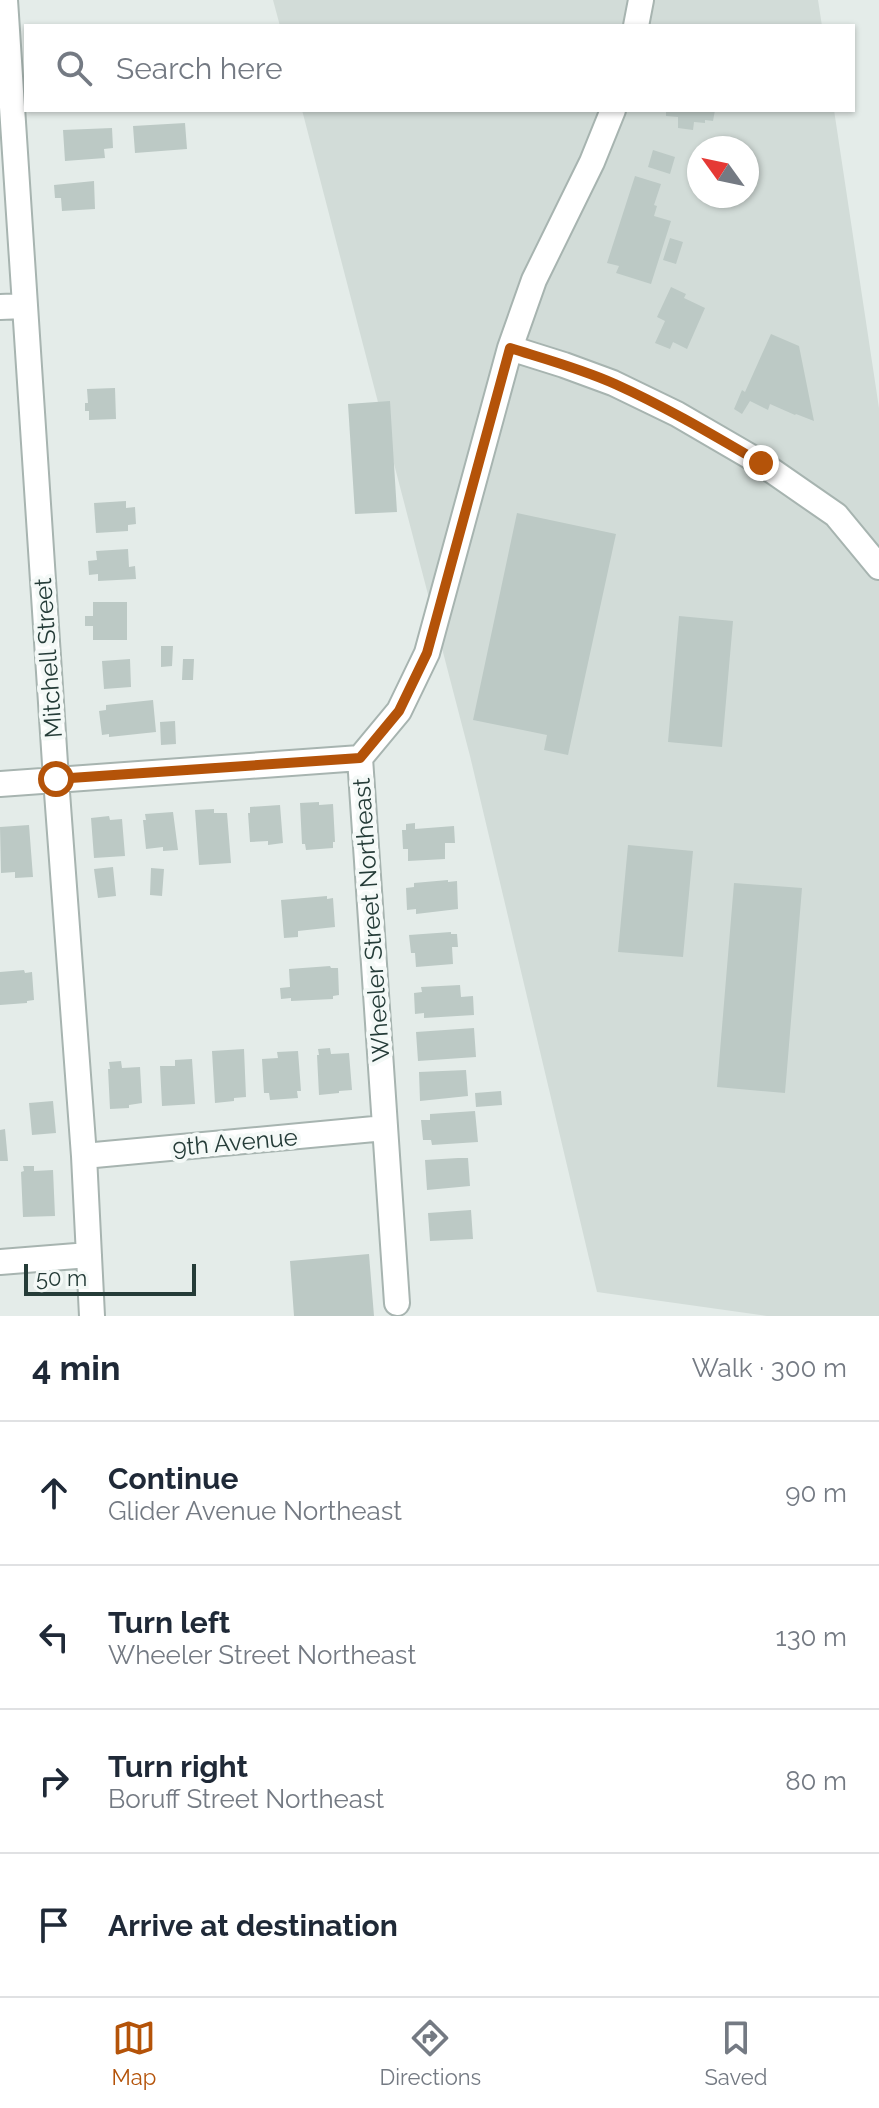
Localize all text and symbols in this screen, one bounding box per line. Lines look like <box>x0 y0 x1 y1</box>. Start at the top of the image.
search box <box>24 24 855 112</box>
icon: search <box>52 46 96 90</box>
text: Search here <box>116 51 283 86</box>
north arrow <box>687 136 759 208</box>
route end <box>743 445 779 481</box>
street label: Mitchell Street <box>28 577 68 739</box>
route start <box>38 761 74 797</box>
street label: Wheeler Street Northeast <box>347 777 395 1063</box>
street label: 9th Avenue <box>171 1122 299 1162</box>
scale bar <box>24 1260 196 1296</box>
text: 50 m <box>36 1265 87 1291</box>
text: 4 min <box>32 1348 120 1388</box>
text: Walk · 300 m <box>692 1353 847 1383</box>
text: Continue <box>108 1461 239 1496</box>
icon: ahead <box>32 1471 76 1515</box>
text: 90 m <box>785 1478 847 1508</box>
text: Glider Avenue Northeast <box>108 1496 402 1526</box>
text: Turn left <box>108 1605 230 1640</box>
icon: left <box>32 1615 76 1659</box>
text: 130 m <box>776 1622 847 1652</box>
text: Wheeler Street Northeast <box>108 1640 416 1670</box>
text: Turn right <box>108 1749 248 1784</box>
icon: right <box>32 1759 76 1803</box>
text: 80 m <box>785 1766 847 1796</box>
text: Boruff Street Northeast <box>108 1784 384 1814</box>
icon: arrive <box>32 1903 76 1947</box>
text: Arrive at destination <box>108 1908 398 1943</box>
tab: Map <box>112 2016 156 2090</box>
tab: Directions <box>380 2016 481 2090</box>
tab: Saved <box>704 2016 767 2090</box>

